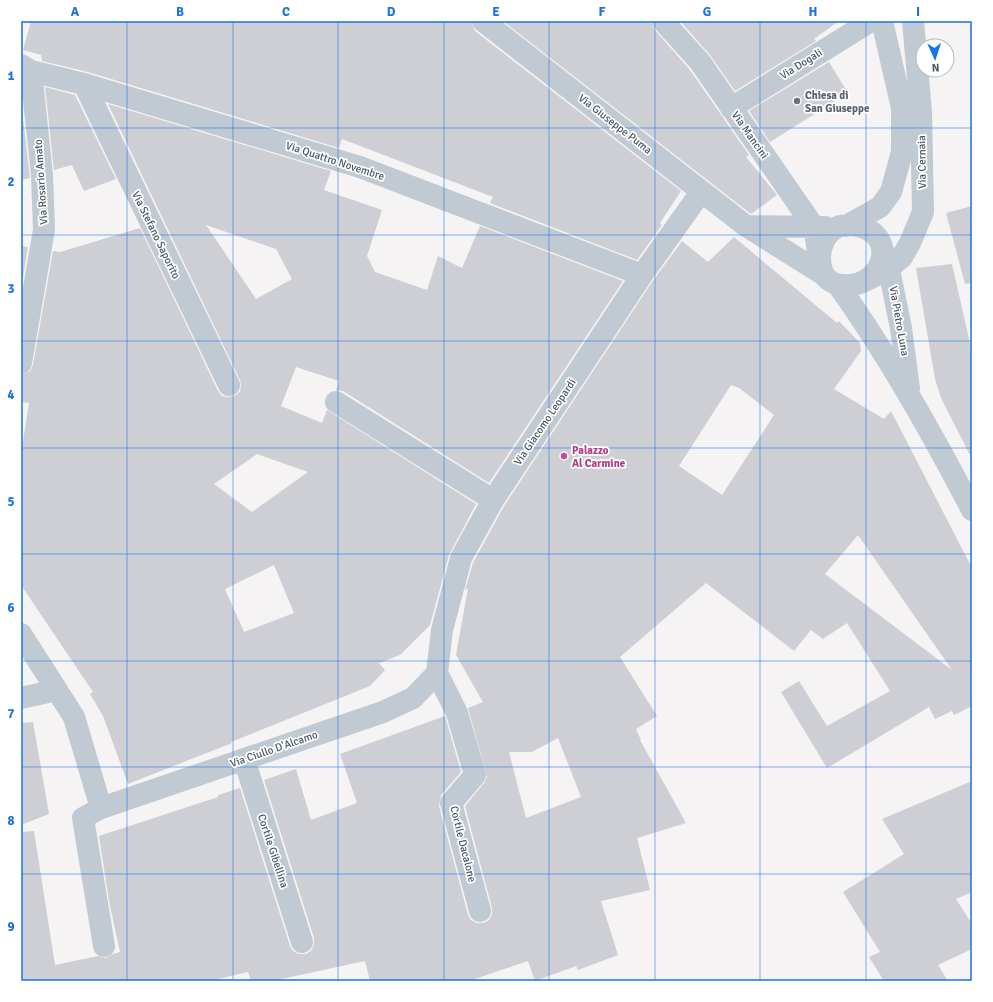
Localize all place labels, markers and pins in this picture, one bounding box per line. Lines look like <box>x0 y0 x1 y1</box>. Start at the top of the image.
place label: Chiesa di San Giuseppe <box>805 89 870 115</box>
marker: Chiesa di San Giuseppe <box>792 96 802 106</box>
place label: Palazzo Al Carmine <box>572 444 626 470</box>
marker: Palazzo Al Carmine <box>559 451 569 461</box>

